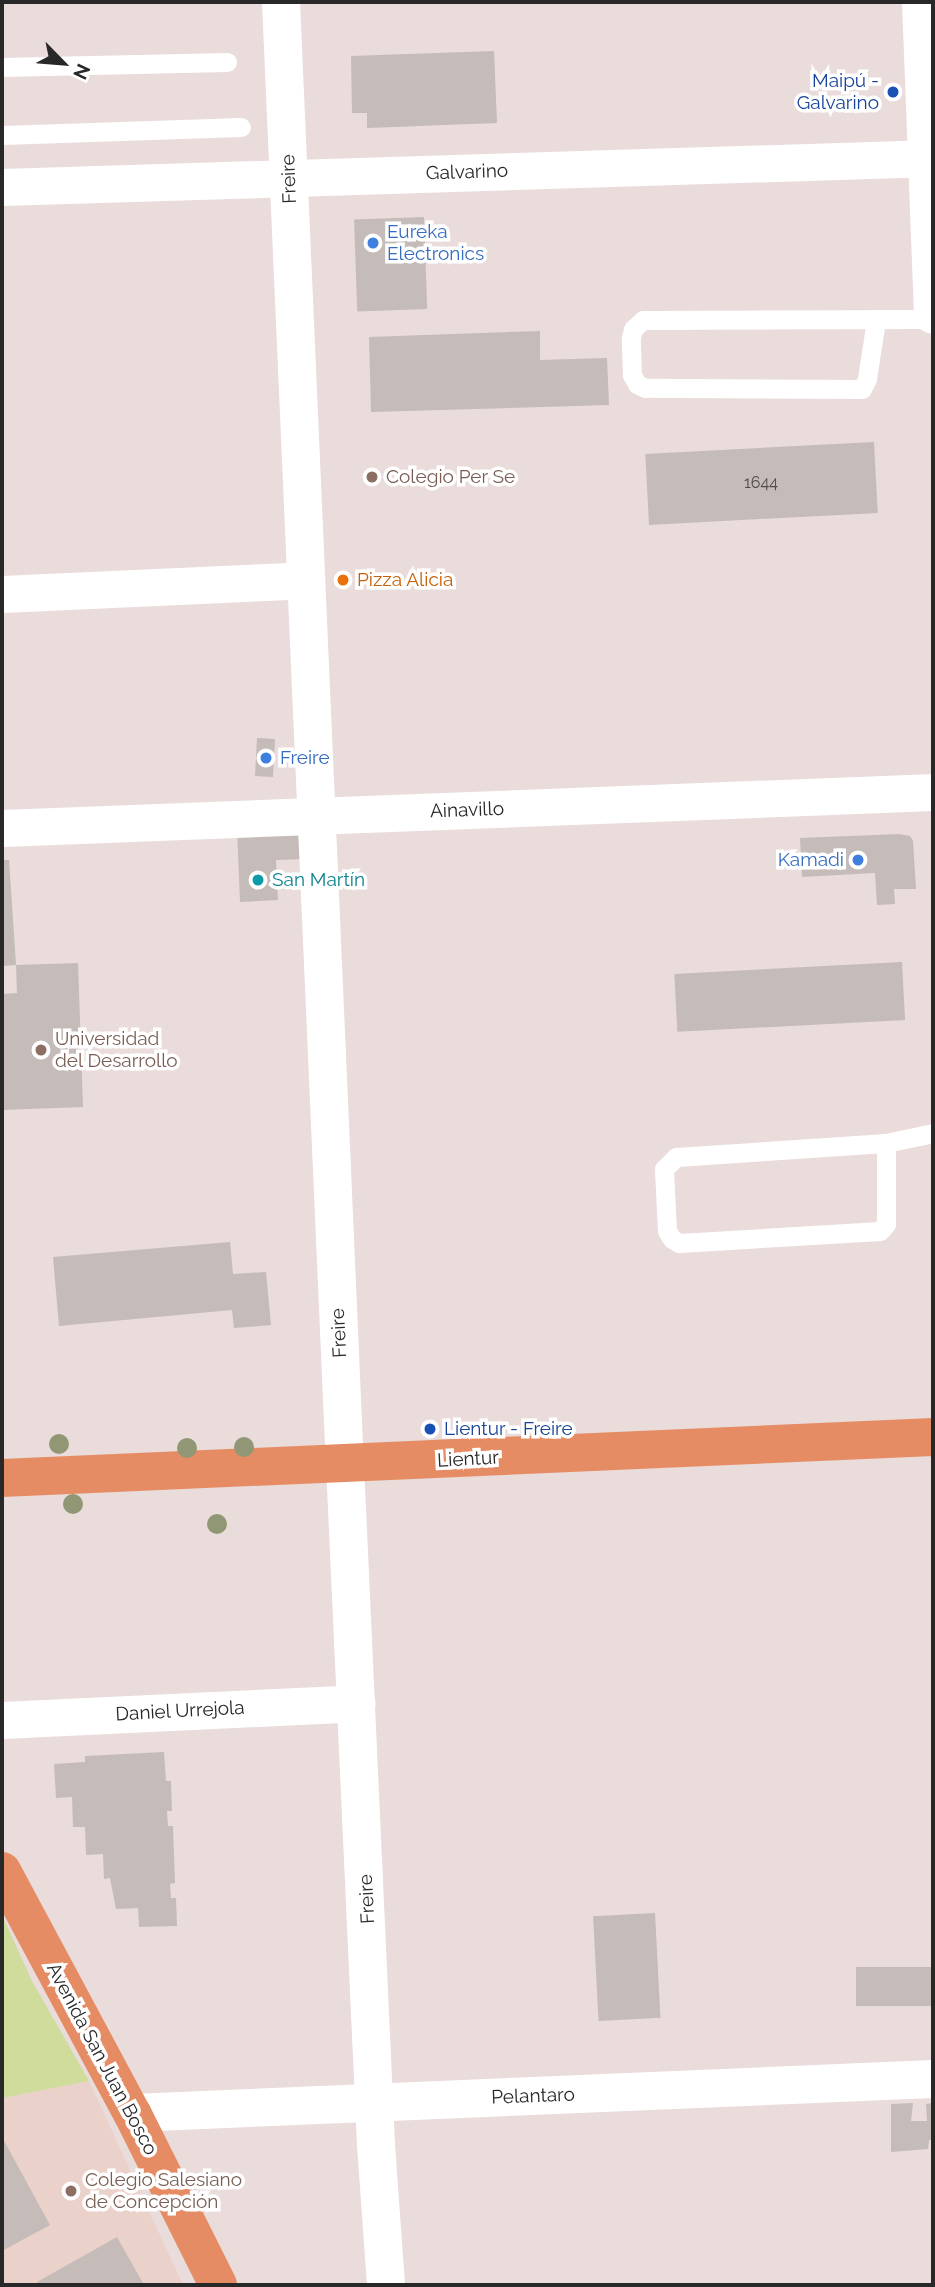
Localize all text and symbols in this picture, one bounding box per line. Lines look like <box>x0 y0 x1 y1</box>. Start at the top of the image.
north arrow <box>28 28 98 98</box>
text: N <box>69 61 95 83</box>
place label: Maipú - Galvarino <box>797 70 879 114</box>
marker: Maipú - Galvarino <box>885 84 901 100</box>
street label: Freire <box>277 154 301 204</box>
street label: Galvarino <box>426 159 508 185</box>
place label: Eureka Electronics <box>387 221 484 265</box>
marker: Eureka Electronics <box>365 235 381 251</box>
place label: Colegio Per Se <box>386 466 516 488</box>
marker: Colegio Per Se <box>364 469 380 485</box>
house number: 1644 <box>744 473 778 493</box>
place label: Pizza Alicia <box>357 569 454 591</box>
marker: Pizza Alicia <box>335 572 351 588</box>
place label: Freire <box>280 747 330 769</box>
marker: Freire <box>258 750 274 766</box>
street label: Ainavillo <box>430 797 504 823</box>
place label: Kamadi <box>778 849 844 871</box>
marker: Kamadi <box>850 852 866 868</box>
place label: San Martín <box>272 869 365 891</box>
marker: San Martín <box>250 872 266 888</box>
place label: Universidad del Desarrollo <box>55 1028 178 1072</box>
marker: Universidad del Desarrollo <box>33 1042 49 1058</box>
street label: Freire <box>326 1308 352 1358</box>
place label: Lientur - Freire <box>444 1418 573 1440</box>
marker: Lientur - Freire <box>422 1421 438 1437</box>
street label: Lientur <box>437 1446 499 1472</box>
street label: Daniel Urrejola <box>115 1696 245 1726</box>
street label: Freire <box>354 1874 380 1924</box>
street label: Avenida San Juan Bosco <box>42 1959 162 2159</box>
street label: Pelantaro <box>491 2083 575 2109</box>
place label: Colegio Salesiano de Concepción <box>85 2169 242 2213</box>
marker: Colegio Salesiano de Concepción <box>63 2183 79 2199</box>

